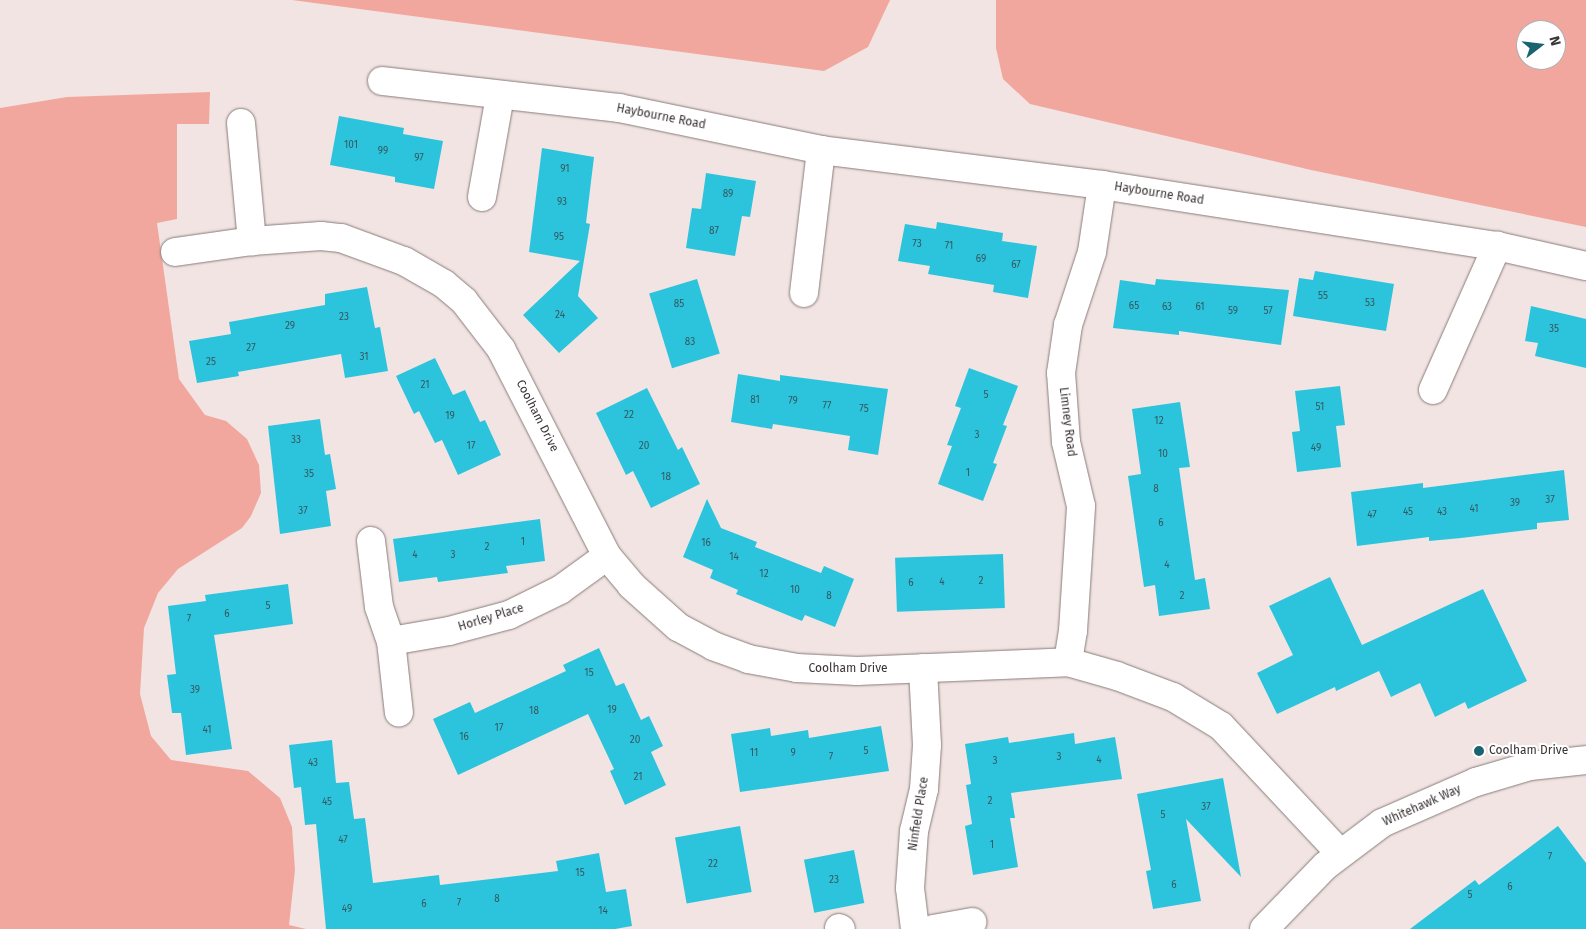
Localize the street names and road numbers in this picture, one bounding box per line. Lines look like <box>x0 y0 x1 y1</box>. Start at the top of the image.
street label: Haybourne Road <box>615 101 707 133</box>
street label: Haybourne Road <box>1113 180 1205 208</box>
street label: Coolham Drive <box>513 377 561 455</box>
street label: Limney Road <box>1056 386 1078 458</box>
street label: Horley Place <box>457 601 525 635</box>
street label: Coolham Drive <box>808 662 888 676</box>
street label: Ninfield Place <box>906 776 932 852</box>
street label: Whitehawk Way <box>1381 782 1463 830</box>

